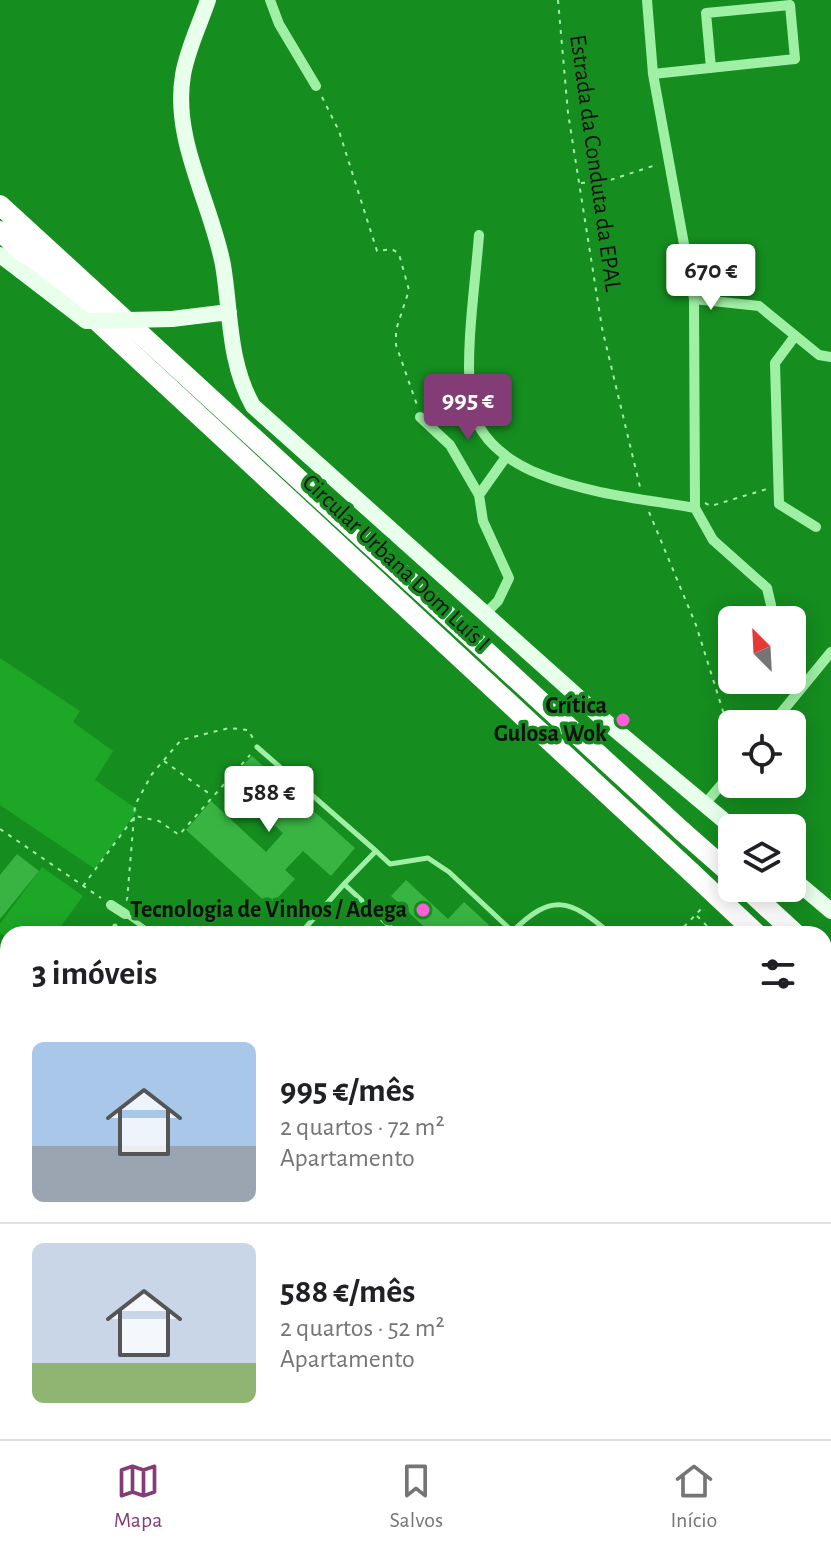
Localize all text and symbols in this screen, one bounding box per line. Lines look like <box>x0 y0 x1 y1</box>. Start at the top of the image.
street label: Estrada da Conduta da EPAL <box>565 33 625 293</box>
pin: 670 € <box>655 244 767 312</box>
text: 670 € <box>684 257 738 283</box>
pin: 995 € <box>412 374 524 442</box>
text: 995 € <box>442 387 494 413</box>
street label: Circular Urbana Dom Luís I <box>298 470 494 656</box>
north arrow <box>718 606 806 694</box>
map controls <box>718 606 806 902</box>
place label: Crítica Gulosa Wok <box>494 694 607 746</box>
button: locate <box>718 710 806 798</box>
marker: Crítica Gulosa Wok <box>614 711 632 729</box>
pin: 588 € <box>213 766 325 834</box>
text: 588 € <box>243 779 295 805</box>
button: layers <box>718 814 806 902</box>
place label: Tecnologia de Vinhos / Adega <box>130 898 407 922</box>
marker: Tecnologia de Vinhos / Adega <box>414 901 432 919</box>
icon: filters <box>756 952 800 996</box>
text: 3 imóveis <box>32 957 157 991</box>
icon: home <box>96 1074 192 1170</box>
text: 995 €/mês <box>280 1074 415 1108</box>
text: 2 quartos · 72 m² <box>280 1114 444 1140</box>
text: Apartamento <box>280 1145 415 1171</box>
icon: home <box>96 1275 192 1371</box>
text: 588 €/mês <box>280 1275 415 1309</box>
text: 2 quartos · 52 m² <box>280 1315 445 1341</box>
text: Apartamento <box>280 1346 415 1372</box>
tab: Mapa <box>114 1459 162 1533</box>
tab: Salvos <box>390 1459 443 1533</box>
tab: Início <box>670 1459 717 1533</box>

